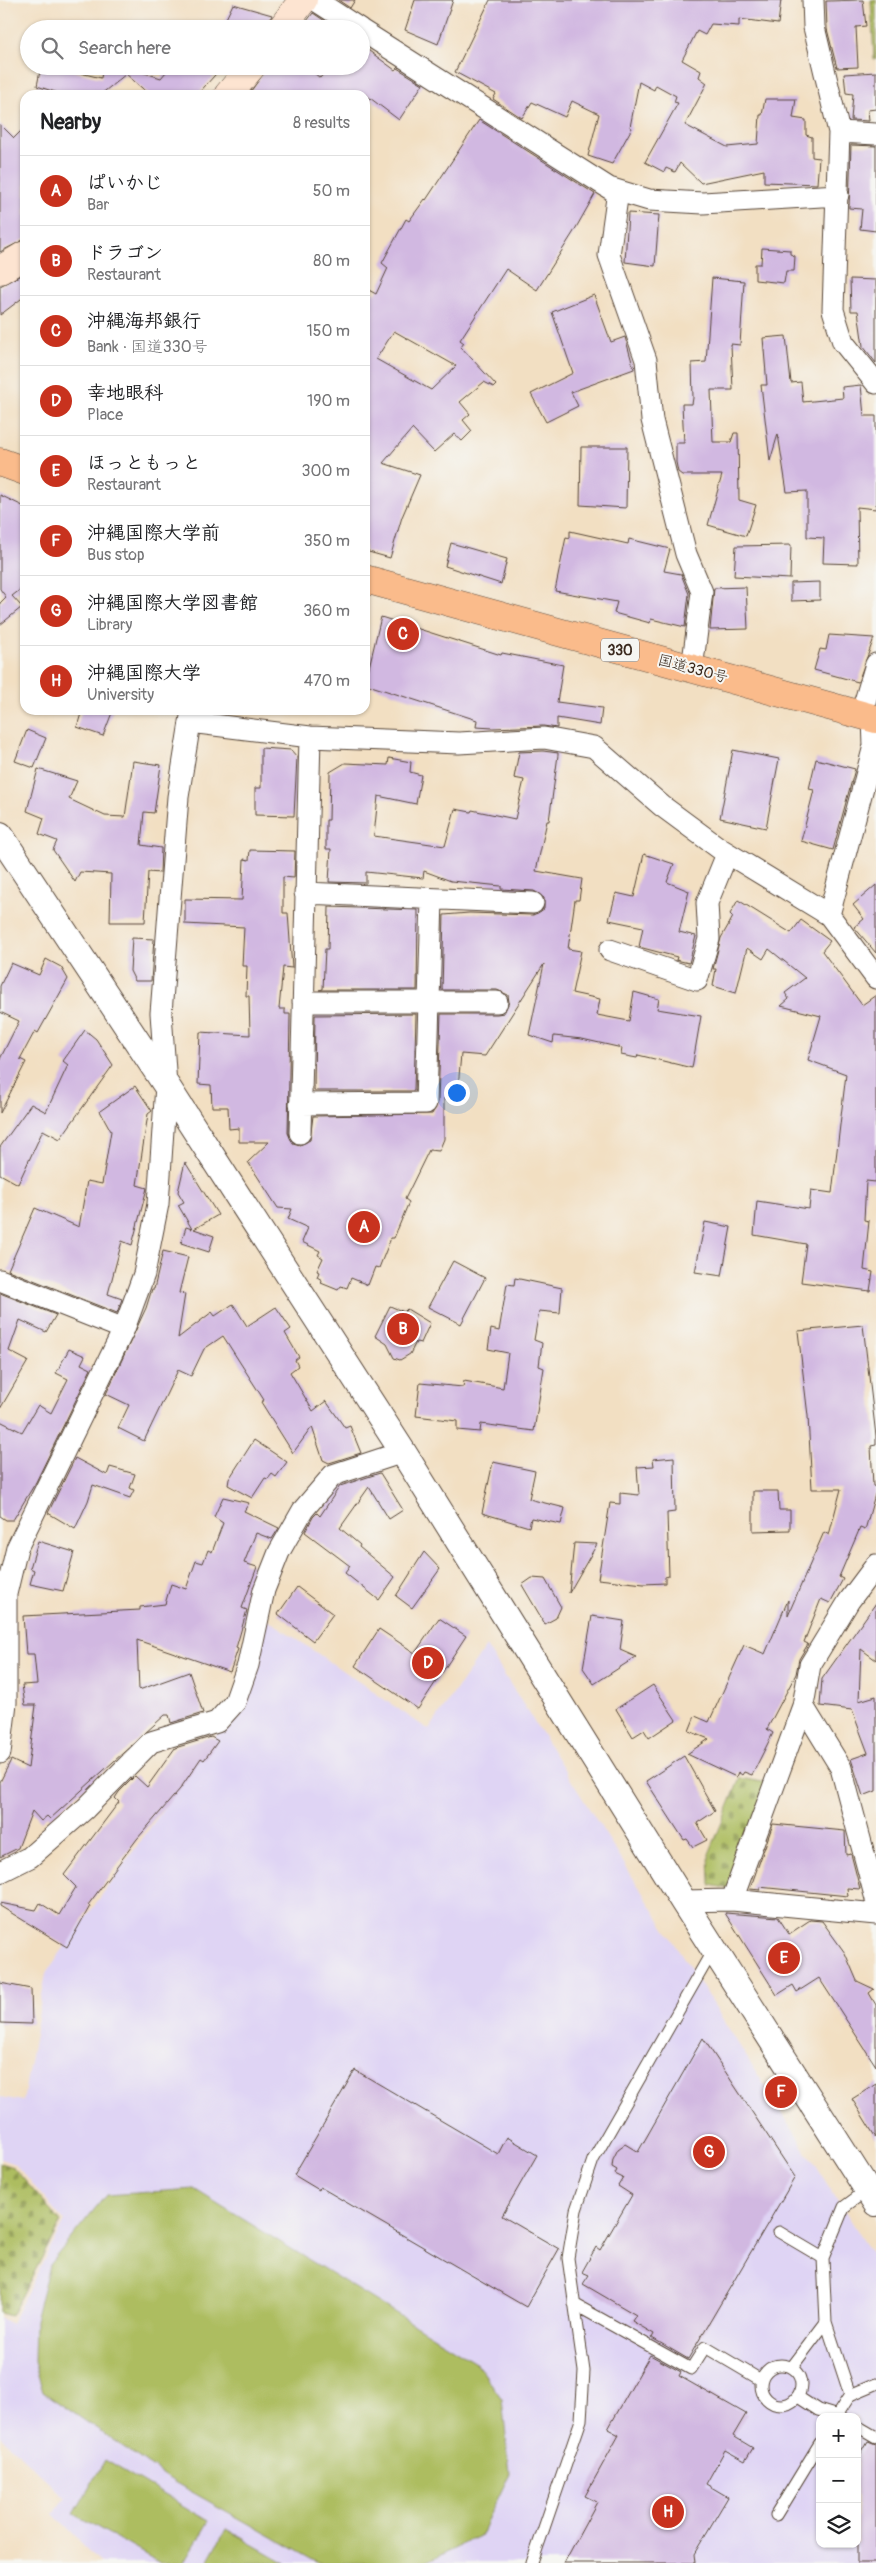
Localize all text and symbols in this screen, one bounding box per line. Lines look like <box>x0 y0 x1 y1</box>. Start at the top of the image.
search box <box>20 20 370 75</box>
icon: search <box>38 34 66 62</box>
text: Search here <box>78 36 171 60</box>
text: Nearby <box>40 109 101 136</box>
text: 8 results <box>293 113 350 133</box>
text: ぱいかじ <box>87 171 163 195</box>
text: A <box>51 181 61 201</box>
text: 50 m <box>313 181 350 201</box>
text: Bar <box>87 195 109 215</box>
text: ドラゴン <box>87 241 163 265</box>
text: B <box>51 251 61 271</box>
text: 80 m <box>313 251 350 271</box>
text: Restaurant <box>87 265 161 285</box>
text: 沖縄海邦銀行 <box>87 309 201 333</box>
text: C <box>51 321 61 341</box>
text: 150 m <box>306 321 350 341</box>
text: Bank · 国道330号 <box>87 337 208 357</box>
text: 幸地眼科 <box>87 381 163 405</box>
text: D <box>51 391 61 411</box>
text: 190 m <box>307 391 350 411</box>
text: Place <box>87 405 123 425</box>
text: ほっともっと <box>87 451 201 475</box>
text: E <box>52 461 60 481</box>
text: 300 m <box>302 461 350 481</box>
text: Restaurant <box>87 475 161 495</box>
text: 沖縄国際大学前 <box>87 521 220 545</box>
text: F <box>51 531 61 551</box>
text: 350 m <box>304 531 350 551</box>
text: Bus stop <box>87 545 145 565</box>
text: 沖縄国際大学図書館 <box>87 591 258 615</box>
text: G <box>51 601 61 621</box>
text: 360 m <box>303 601 350 621</box>
text: Library <box>87 615 132 635</box>
pin: C <box>387 615 419 653</box>
road number: 330 <box>601 638 639 662</box>
street label: 国道330号 <box>656 651 730 687</box>
text: 沖縄国際大学 <box>87 661 201 685</box>
text: H <box>51 671 61 691</box>
text: 470 m <box>304 671 350 691</box>
text: University <box>87 685 154 705</box>
your location <box>444 1080 470 1106</box>
pin: A <box>348 1208 380 1246</box>
pin: B <box>387 1310 419 1348</box>
pin: D <box>412 1644 444 1682</box>
pin: E <box>768 1939 800 1977</box>
pin: F <box>765 2073 797 2111</box>
pin: G <box>693 2133 725 2171</box>
map controls <box>816 2413 861 2548</box>
button: + <box>816 2413 861 2458</box>
button: − <box>816 2458 861 2503</box>
pin: H <box>652 2493 684 2531</box>
button: layers <box>816 2503 861 2548</box>

